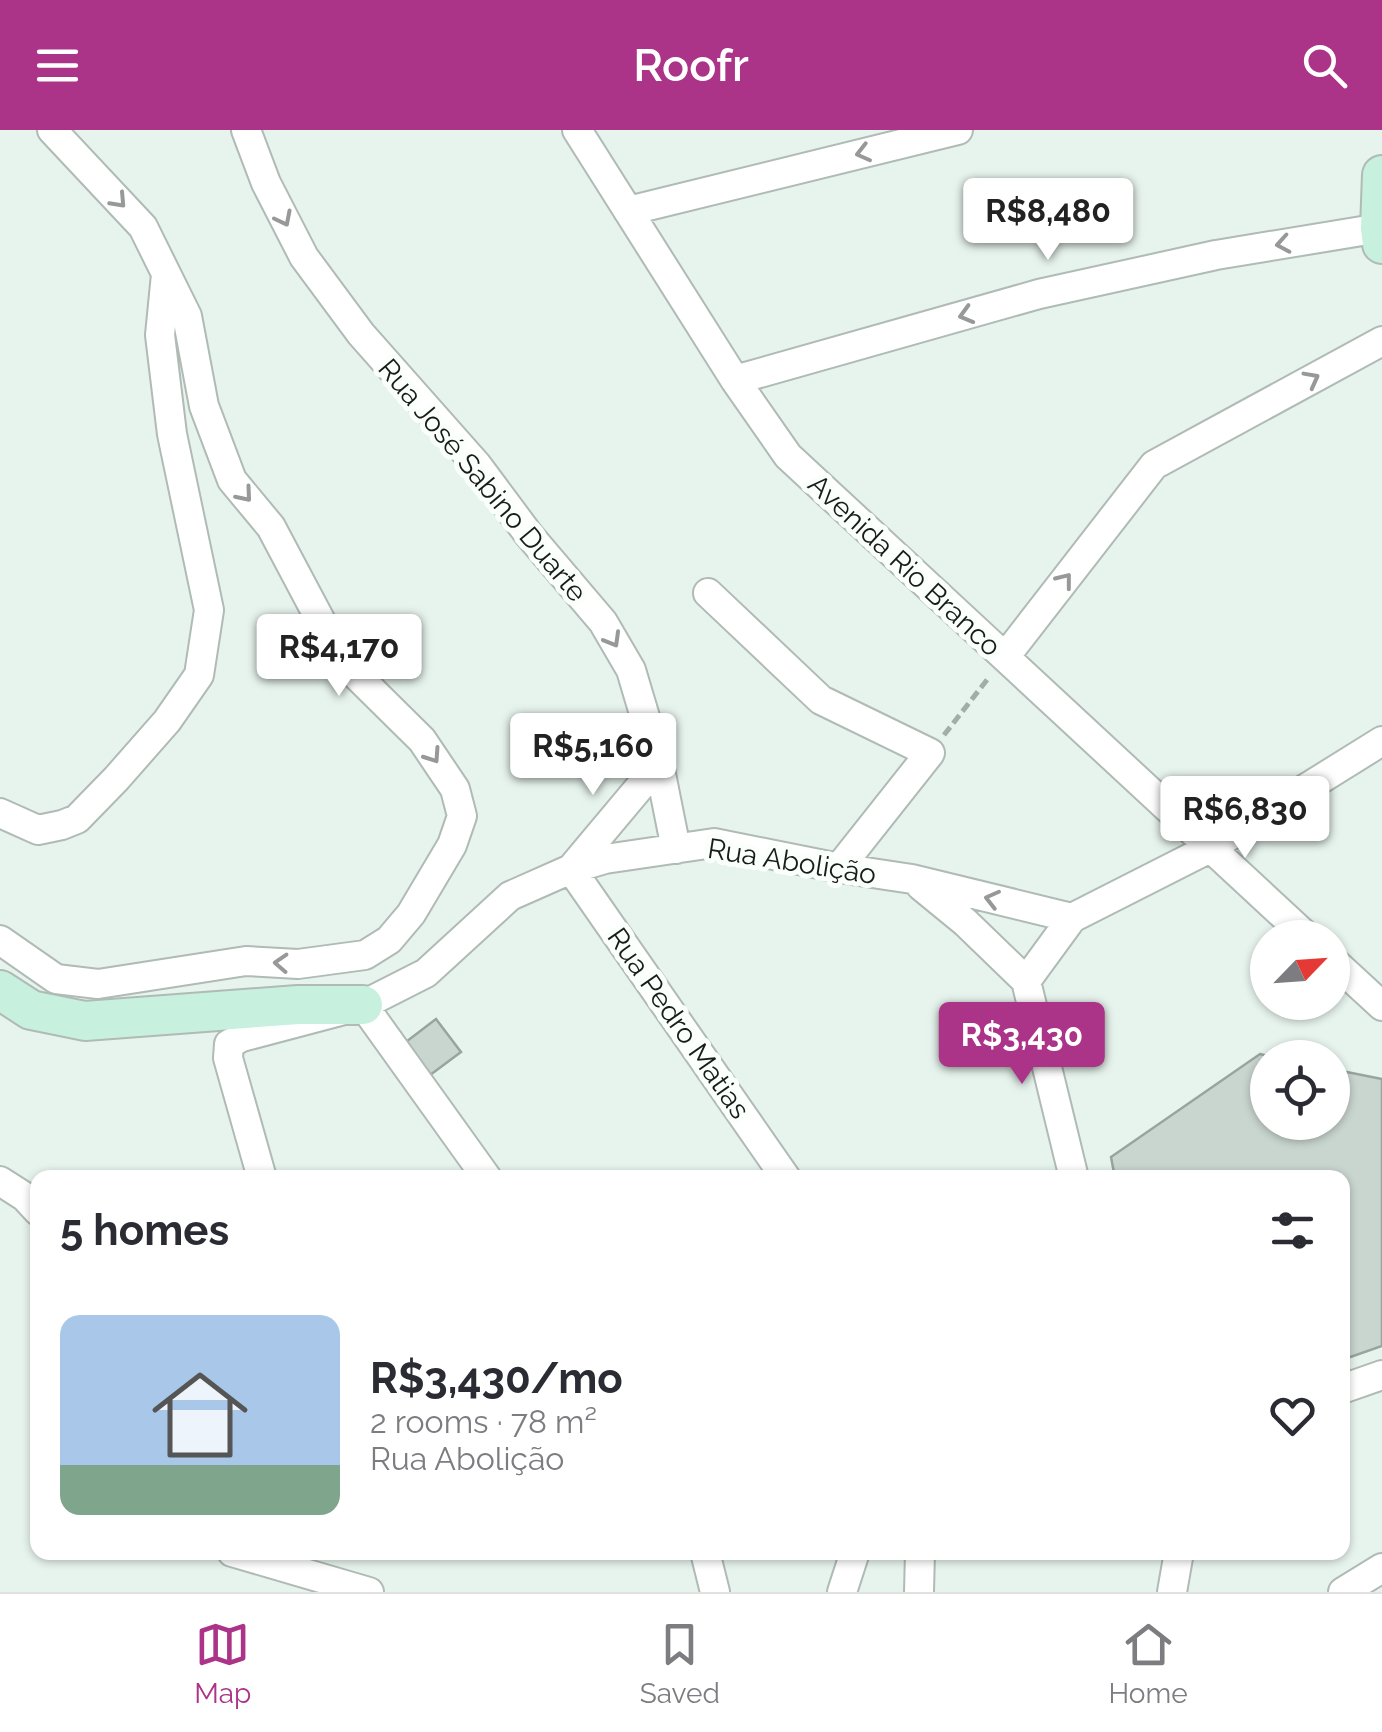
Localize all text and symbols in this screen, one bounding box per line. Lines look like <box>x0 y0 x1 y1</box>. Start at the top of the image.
icon: menu <box>30 38 85 93</box>
icon: search <box>1297 38 1352 93</box>
text: Roofr <box>633 39 749 92</box>
one-way arrow <box>855 141 872 162</box>
pin: R$8,480 <box>956 178 1140 263</box>
one-way arrow <box>107 190 125 208</box>
text: R$8,480 <box>985 192 1111 229</box>
one-way arrow <box>272 209 292 227</box>
one-way arrow <box>1275 233 1292 254</box>
one-way arrow <box>959 303 976 324</box>
street label: Rua José Sabino Duarte <box>372 352 594 608</box>
one-way arrow <box>1301 372 1319 392</box>
street label: Avenida Rio Branco <box>802 468 1008 663</box>
one-way arrow <box>233 484 251 502</box>
one-way arrow <box>1053 573 1071 591</box>
pin: R$4,170 <box>247 614 431 699</box>
text: R$4,170 <box>279 628 399 665</box>
one-way arrow <box>601 629 620 647</box>
pin: R$5,160 <box>501 713 685 798</box>
text: R$5,160 <box>532 727 654 764</box>
one-way arrow <box>421 745 439 764</box>
pin: R$6,830 <box>1153 776 1337 861</box>
text: R$6,830 <box>1182 790 1308 827</box>
street label: Rua Abolição <box>705 832 879 891</box>
one-way arrow <box>984 890 1001 911</box>
north arrow <box>1250 920 1350 1020</box>
map controls <box>1250 920 1350 1140</box>
street label: Rua Pedro Matias <box>601 922 757 1125</box>
one-way arrow <box>272 953 288 974</box>
pin: R$3,430 <box>930 1002 1114 1087</box>
text: R$3,430 <box>961 1016 1083 1053</box>
button: locate <box>1250 1040 1350 1140</box>
icon: filters <box>1265 1203 1320 1258</box>
text: 5 homes <box>60 1206 229 1255</box>
text: R$3,430/mo <box>370 1354 623 1403</box>
icon: home <box>140 1355 260 1475</box>
icon: heart <box>1265 1388 1320 1443</box>
text: 2 rooms · 78 m² <box>370 1403 597 1440</box>
text: Rua Abolição <box>370 1440 564 1477</box>
tab: Map <box>194 1617 251 1710</box>
tab: Saved <box>640 1617 720 1710</box>
tab: Home <box>1108 1617 1188 1710</box>

